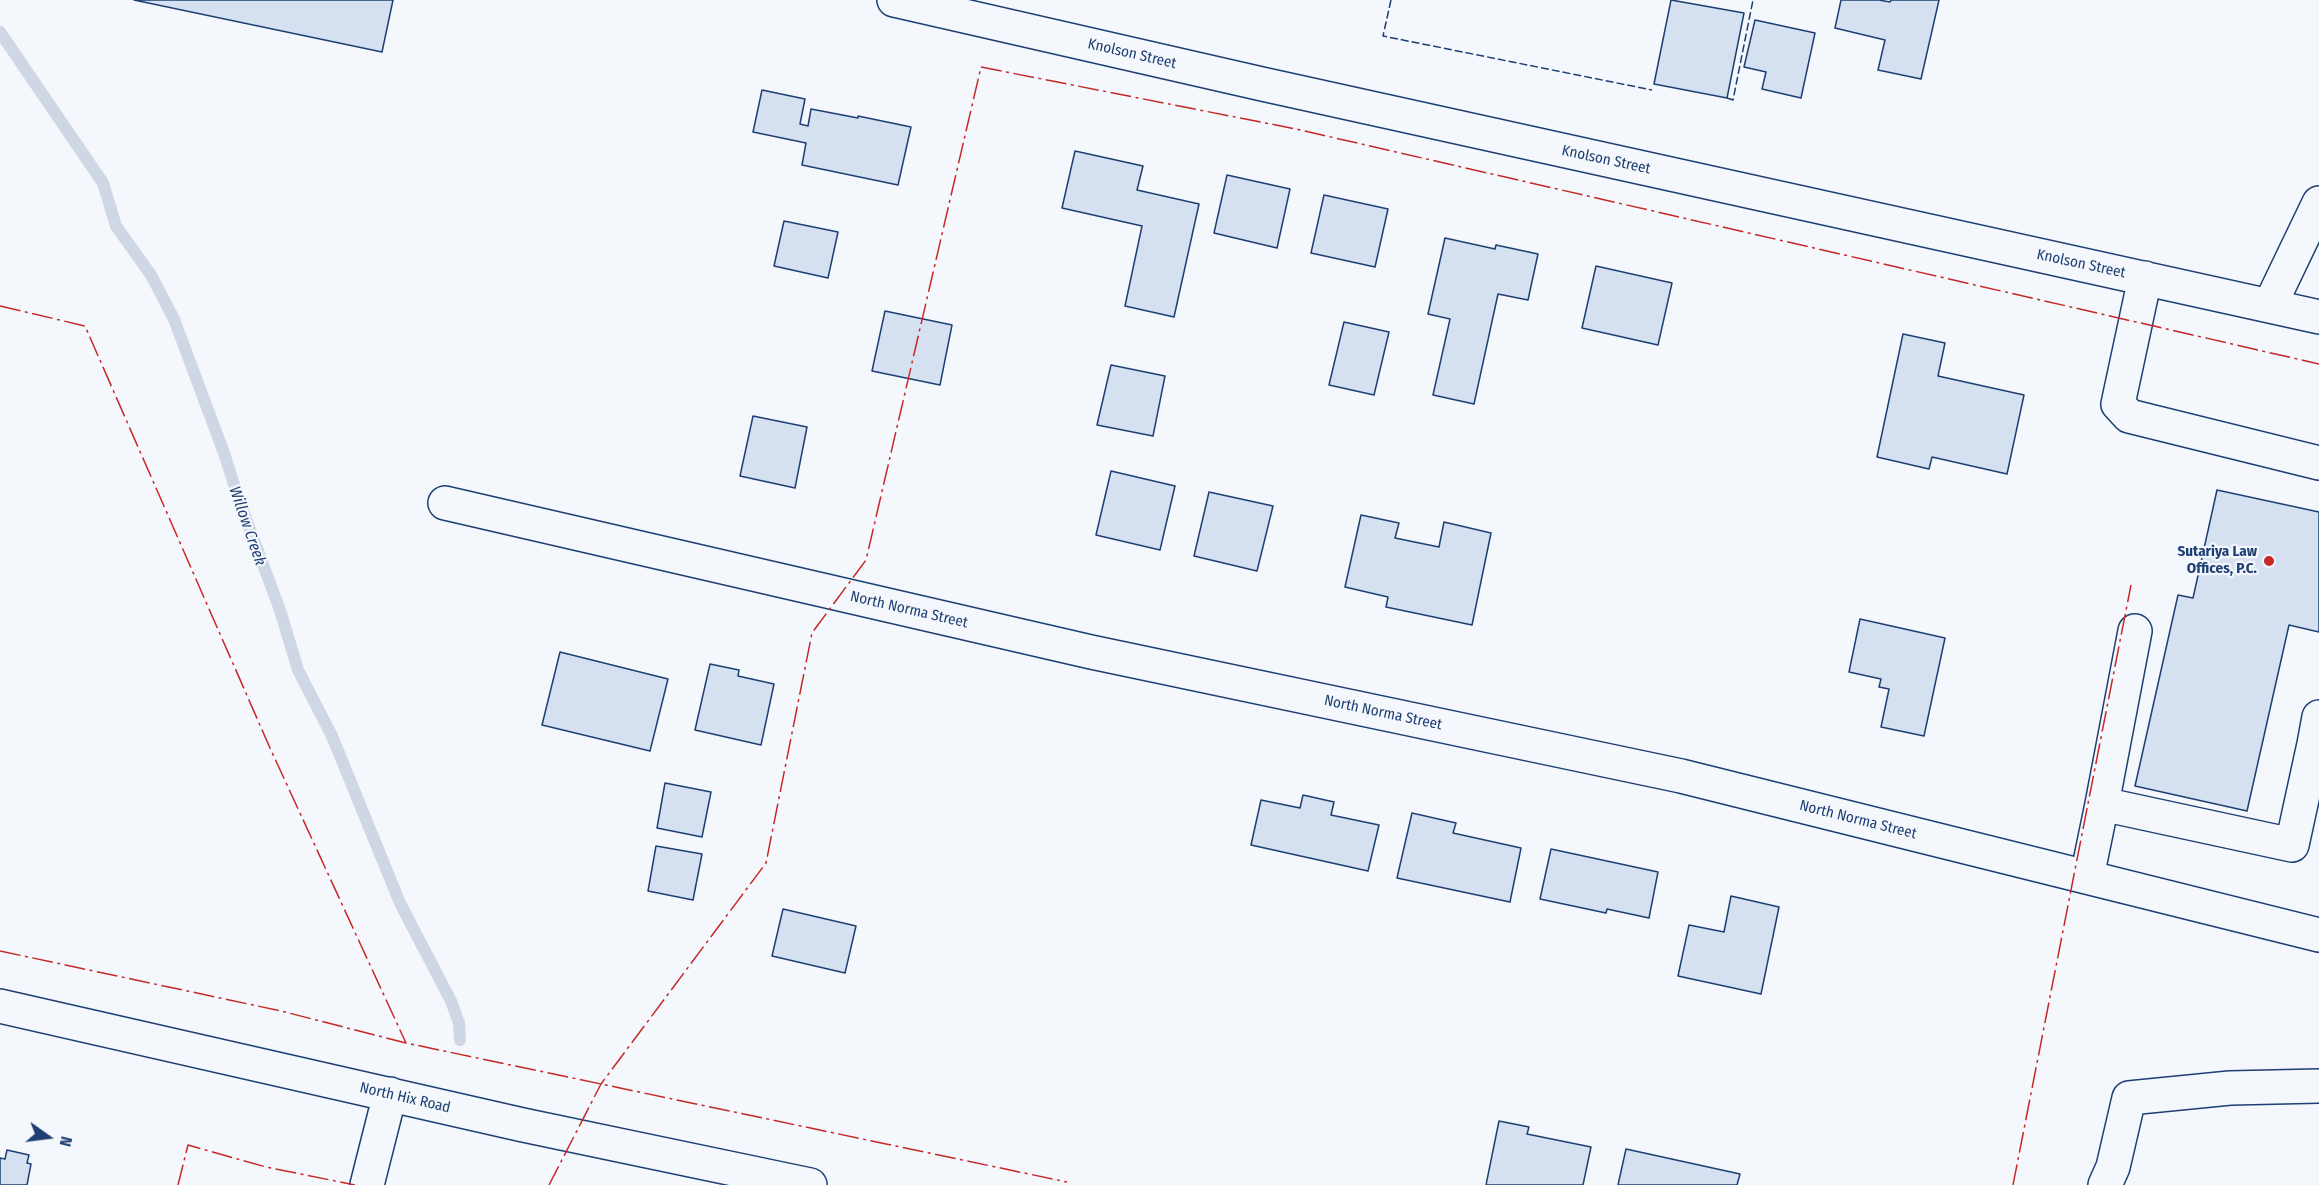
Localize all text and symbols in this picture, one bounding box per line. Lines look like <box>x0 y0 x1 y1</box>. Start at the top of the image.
street label: Knolson Street <box>1086 35 1178 73</box>
street label: Knolson Street <box>1560 142 1652 178</box>
street label: Knolson Street <box>2035 246 2127 282</box>
water label: Willow Creek <box>224 484 270 568</box>
place label: Sutariya Law Offices, P.C. <box>2177 543 2257 578</box>
marker: Sutariya Law Offices, P.C. <box>2262 554 2276 568</box>
street label: North Norma Street <box>848 588 970 632</box>
street label: North Norma Street <box>1322 692 1444 734</box>
street label: North Norma Street <box>1798 797 1918 843</box>
street label: North Hix Road <box>358 1079 452 1117</box>
north arrow <box>18 1107 78 1167</box>
text: N <box>56 1135 76 1148</box>

